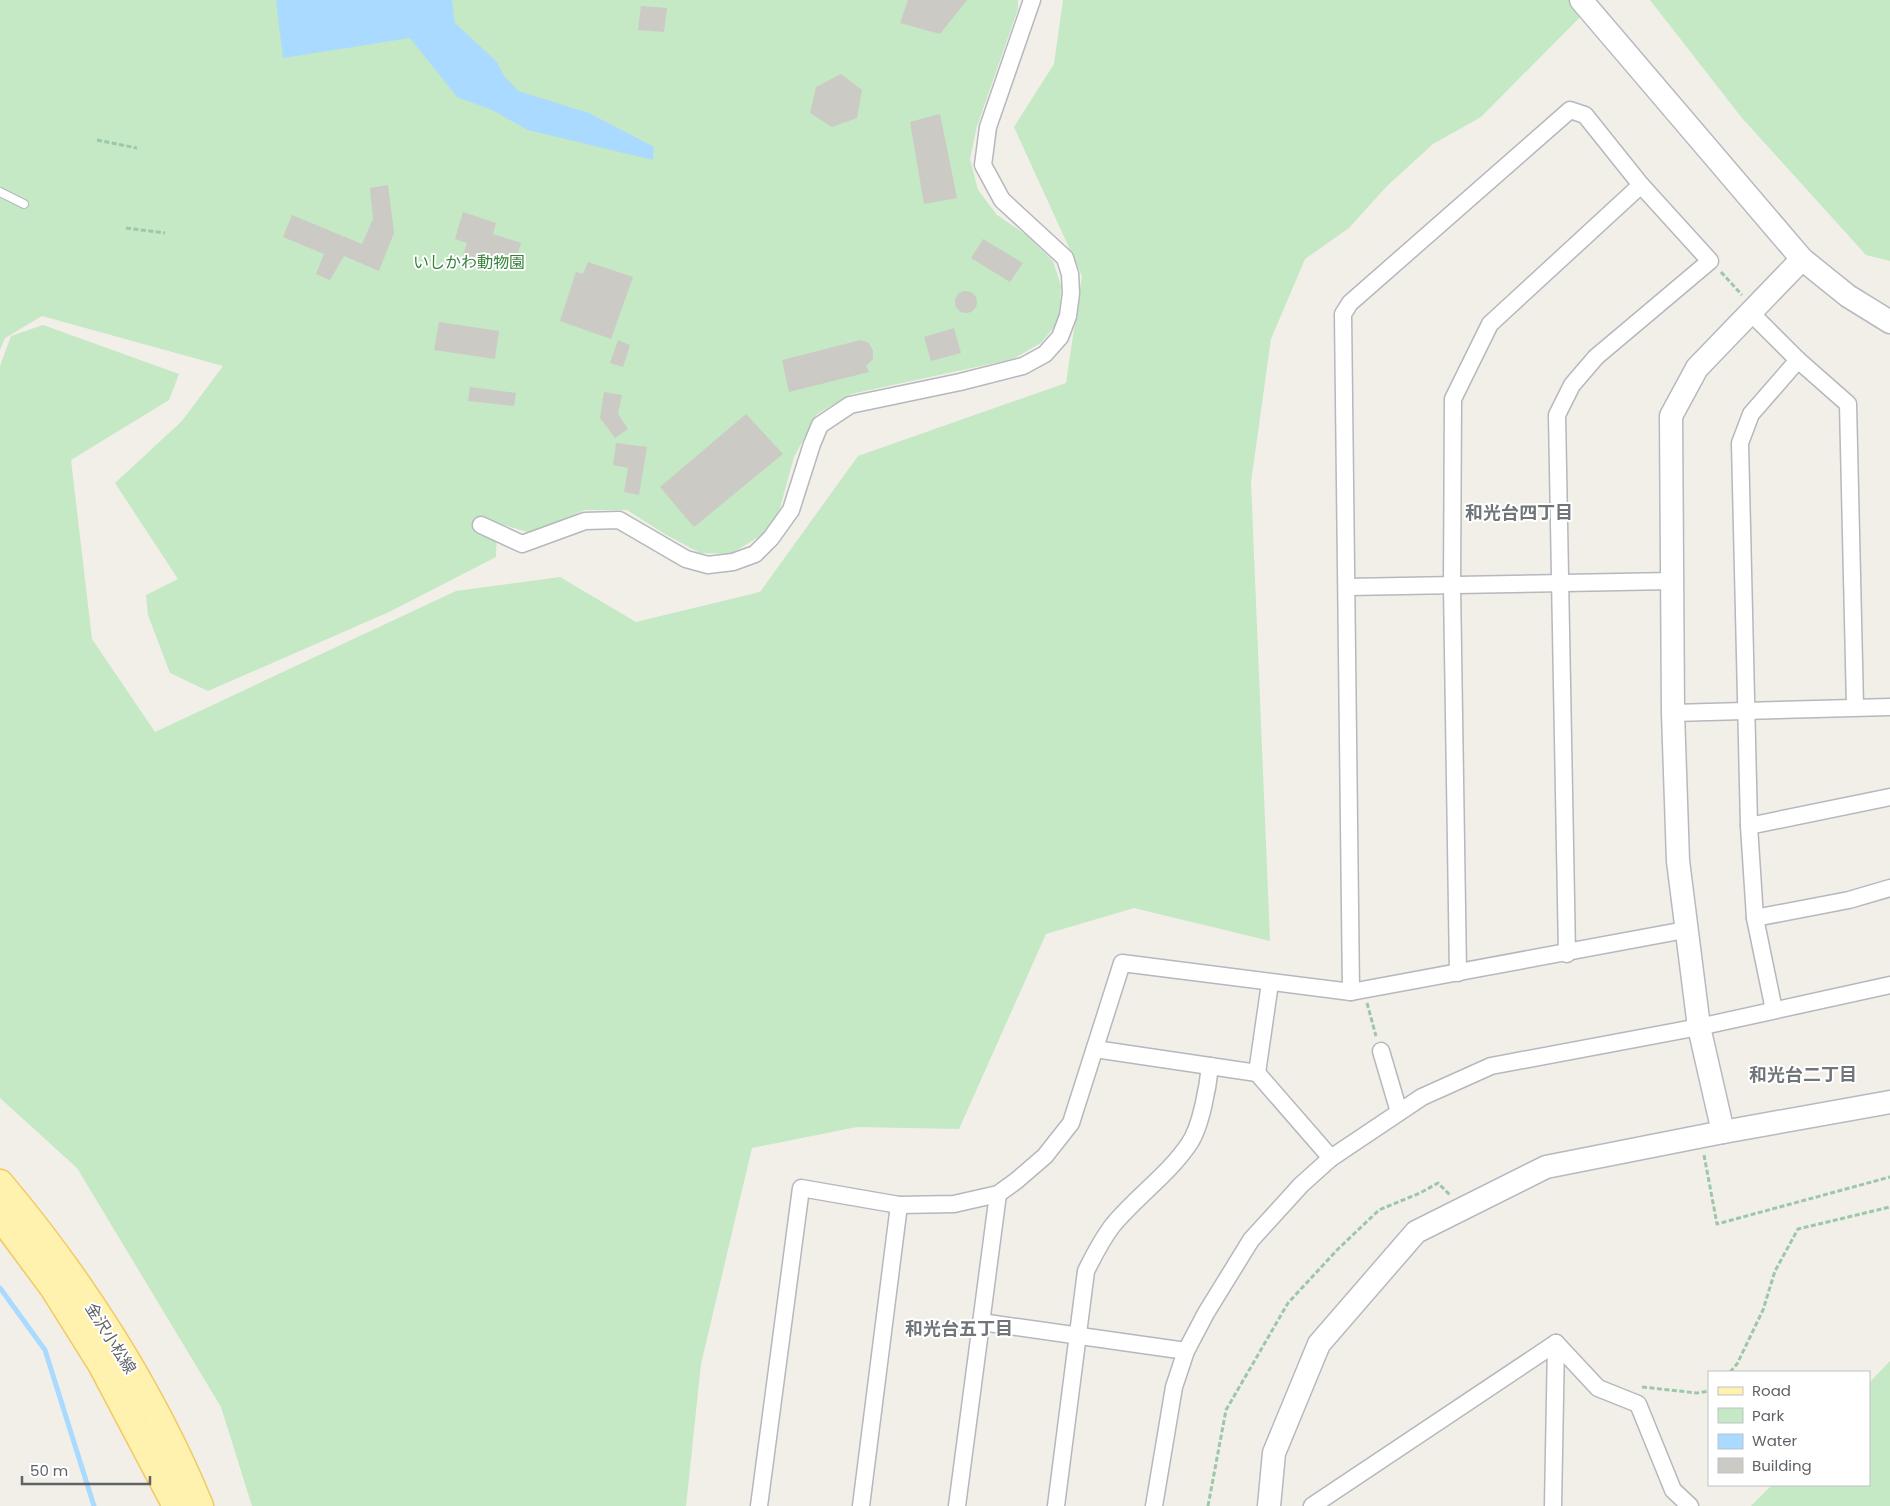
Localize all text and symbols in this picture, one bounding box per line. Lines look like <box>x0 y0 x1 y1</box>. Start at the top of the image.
park label: いしかわ動物園 <box>413 251 525 274</box>
district label: 和光台四丁目 <box>1465 500 1573 525</box>
district label: 和光台二丁目 <box>1749 1062 1857 1087</box>
street label: 金沢小松線 <box>80 1298 142 1378</box>
district label: 和光台五丁目 <box>905 1316 1013 1341</box>
legend <box>1708 1371 1870 1486</box>
text: Road <box>1752 1380 1791 1401</box>
text: Park <box>1752 1405 1784 1426</box>
text: Water <box>1752 1430 1798 1451</box>
scale bar <box>22 1454 150 1486</box>
text: Building <box>1752 1455 1812 1476</box>
text: 50 m <box>30 1460 68 1481</box>

